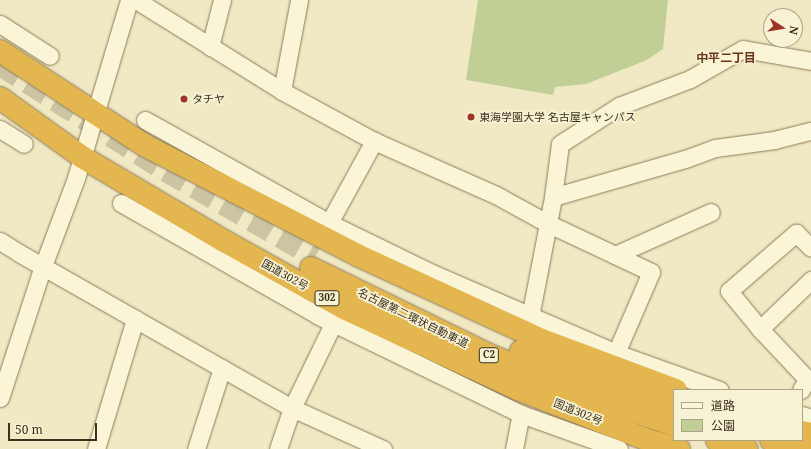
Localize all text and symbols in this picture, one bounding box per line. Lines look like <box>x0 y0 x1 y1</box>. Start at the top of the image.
north arrow <box>763 8 803 48</box>
text: N <box>786 25 802 36</box>
district label: 中平二丁目 <box>696 51 756 65</box>
place label: タチヤ <box>192 92 225 106</box>
marker: タチヤ <box>179 94 189 104</box>
place label: 東海学園大学 名古屋キャンパス <box>479 110 636 124</box>
marker: 東海学園大学 名古屋キャンパス <box>466 112 476 122</box>
street label: 国道302号 <box>259 257 311 293</box>
street label: 名古屋第二環状自動車道 <box>356 286 470 350</box>
road number: 302 <box>314 290 340 306</box>
road number: C2 <box>478 347 500 363</box>
legend <box>673 389 803 441</box>
street label: 国道302号 <box>552 396 604 428</box>
text: 道路 <box>711 397 735 414</box>
scale bar <box>10 415 99 441</box>
text: 公園 <box>711 417 735 434</box>
text: 50 m <box>15 421 43 438</box>

